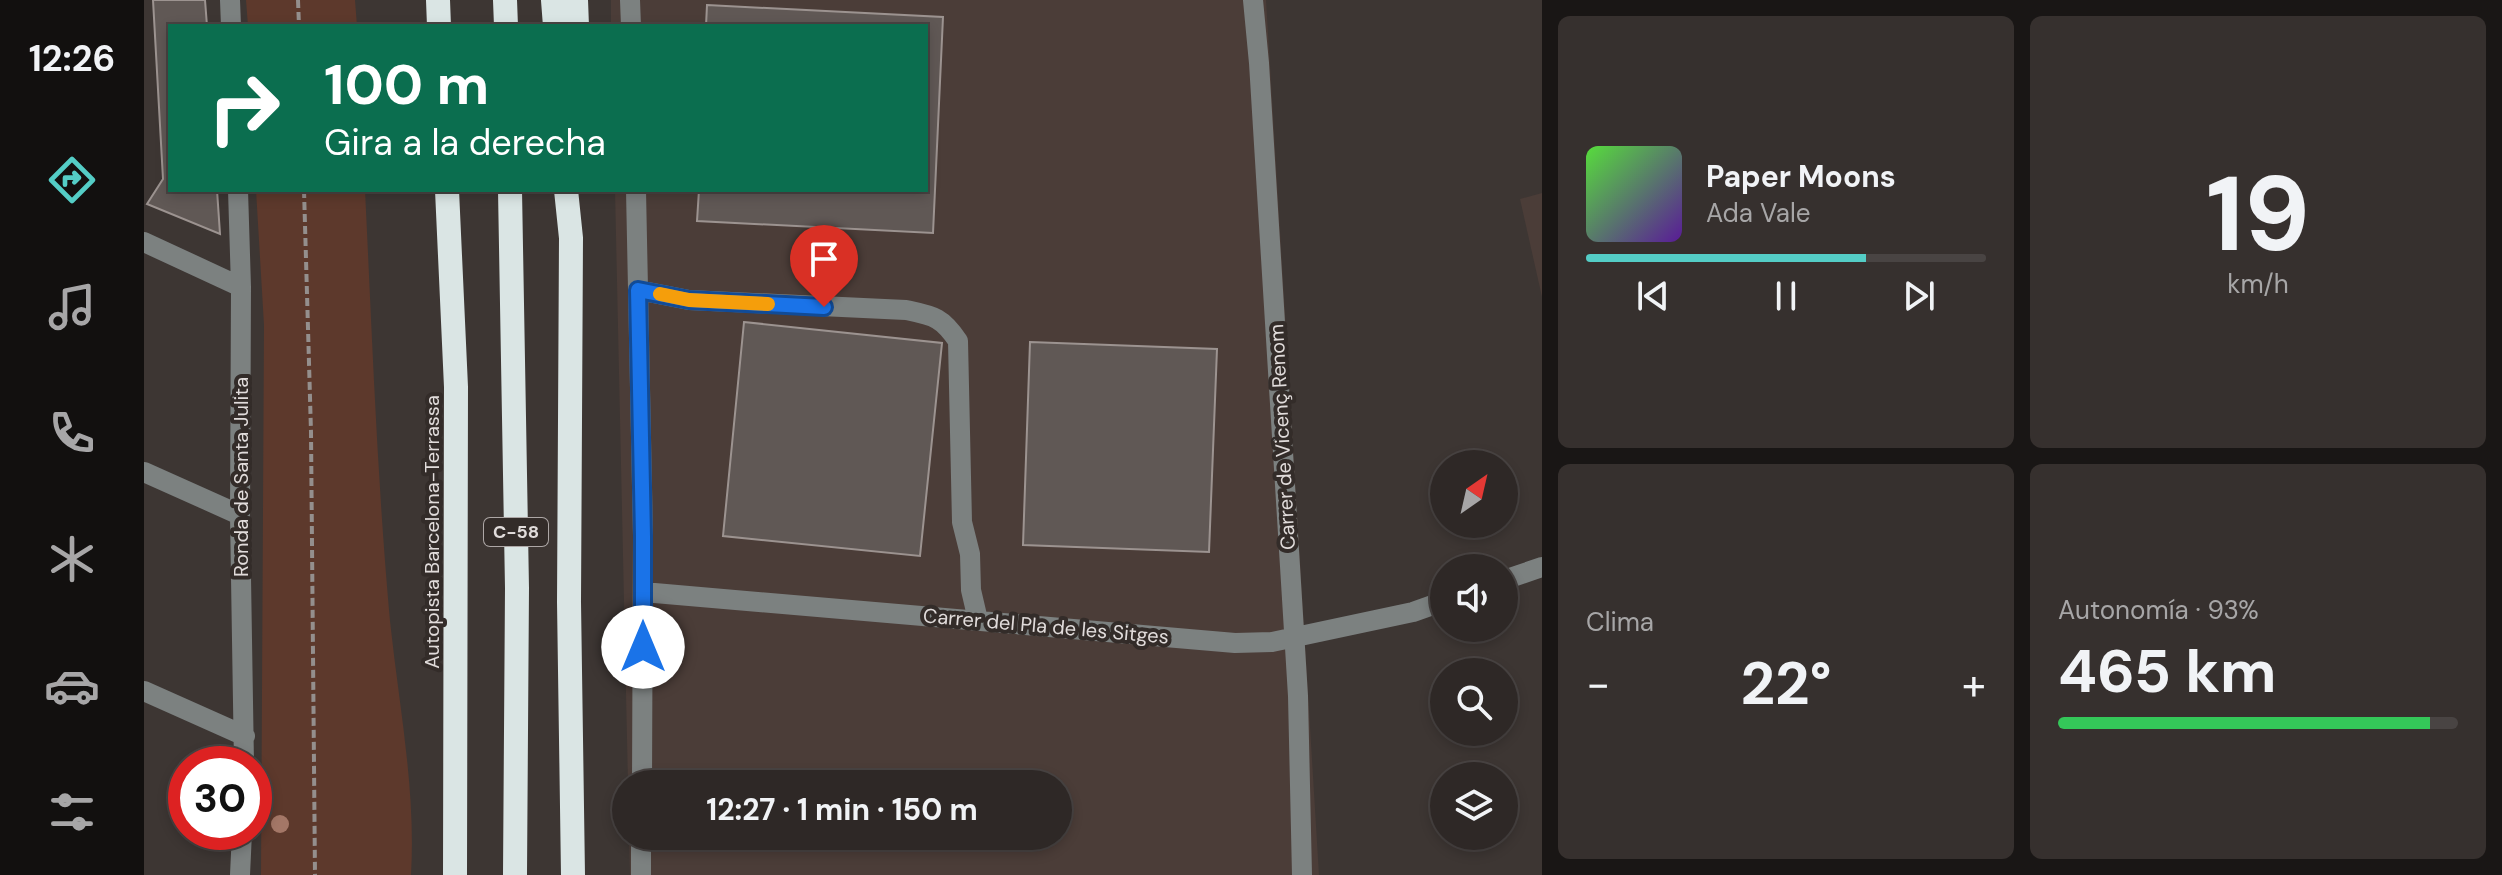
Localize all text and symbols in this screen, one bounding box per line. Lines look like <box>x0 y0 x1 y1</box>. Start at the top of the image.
text: 12:26 <box>29 35 115 82</box>
text: 100 m <box>324 48 489 121</box>
icon: right <box>192 56 296 160</box>
text: Gira a la derecha <box>324 119 606 166</box>
text: 19 <box>2206 147 2310 282</box>
icon: directions <box>44 152 100 208</box>
text: Paper Moons <box>1706 157 1896 196</box>
text: Ada Vale <box>1706 196 1811 230</box>
pin <box>790 225 858 307</box>
icon: arrive <box>802 237 846 281</box>
text: km/h <box>2227 267 2289 301</box>
icon: previous <box>1631 274 1675 318</box>
icon: pause <box>1764 274 1808 318</box>
icon: next <box>1897 274 1941 318</box>
icon: music <box>44 279 100 335</box>
street label: Carrer de Vicenç Renom <box>1263 323 1301 551</box>
street label: Ronda de Santa Julita <box>228 377 254 577</box>
street label: Autopista Barcelona-Terrassa <box>419 395 445 669</box>
icon: phone <box>44 405 100 461</box>
north arrow <box>1430 450 1518 538</box>
map controls <box>1430 450 1518 850</box>
road number: C-58 <box>484 518 548 546</box>
icon: climate <box>44 531 100 587</box>
button: sound <box>1430 554 1518 642</box>
text: Autonomía · 93% <box>2058 593 2259 627</box>
street label: Carrer del Pla de les Sitges <box>922 602 1170 650</box>
position arrow <box>601 605 685 689</box>
text: Clima <box>1586 605 1654 639</box>
text: 465 km <box>2058 632 2276 711</box>
text: 22° <box>1740 644 1832 723</box>
text: − <box>1586 655 1610 713</box>
text: + <box>1962 655 1986 713</box>
icon: car <box>44 658 100 714</box>
button: search <box>1430 658 1518 746</box>
speed limit sign: 30 <box>168 746 272 850</box>
button: layers <box>1430 762 1518 850</box>
icon: filters <box>44 784 100 840</box>
text: 12:27 · 1 min · 150 m <box>706 790 978 829</box>

